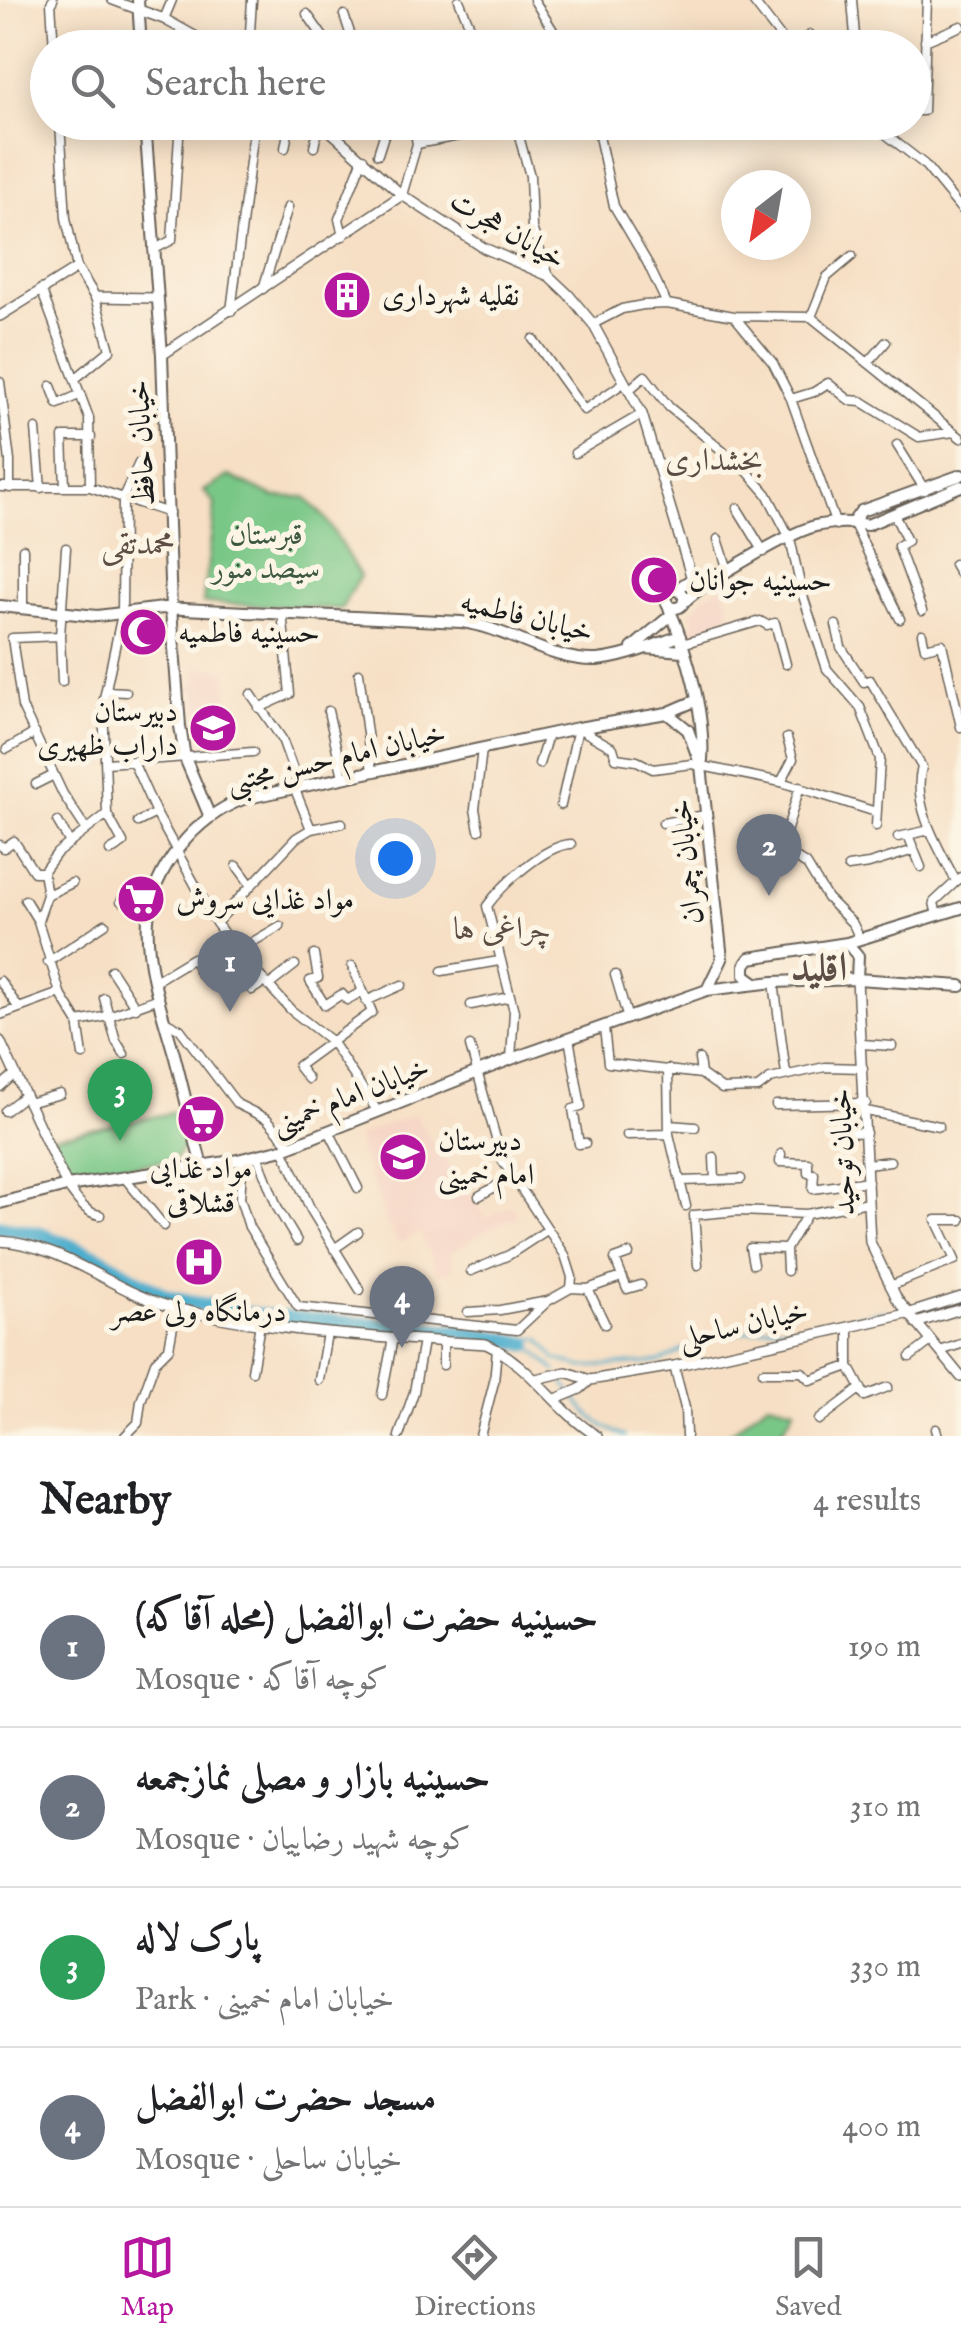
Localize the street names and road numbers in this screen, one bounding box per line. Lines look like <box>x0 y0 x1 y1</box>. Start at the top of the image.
street label: خیابان هجرت <box>442 182 572 279</box>
street label: خیابان حافظ <box>121 379 165 507</box>
street label: خیابان فاطمیه <box>456 583 597 653</box>
street label: خیابان امام حسن مجتبی <box>223 715 451 808</box>
street label: خیابان چمران <box>663 797 713 926</box>
street label: خیابان امام خمینی <box>266 1049 437 1149</box>
street label: خیابان توحید <box>823 1088 865 1216</box>
street label: خیابان ساحلی <box>675 1293 812 1360</box>

